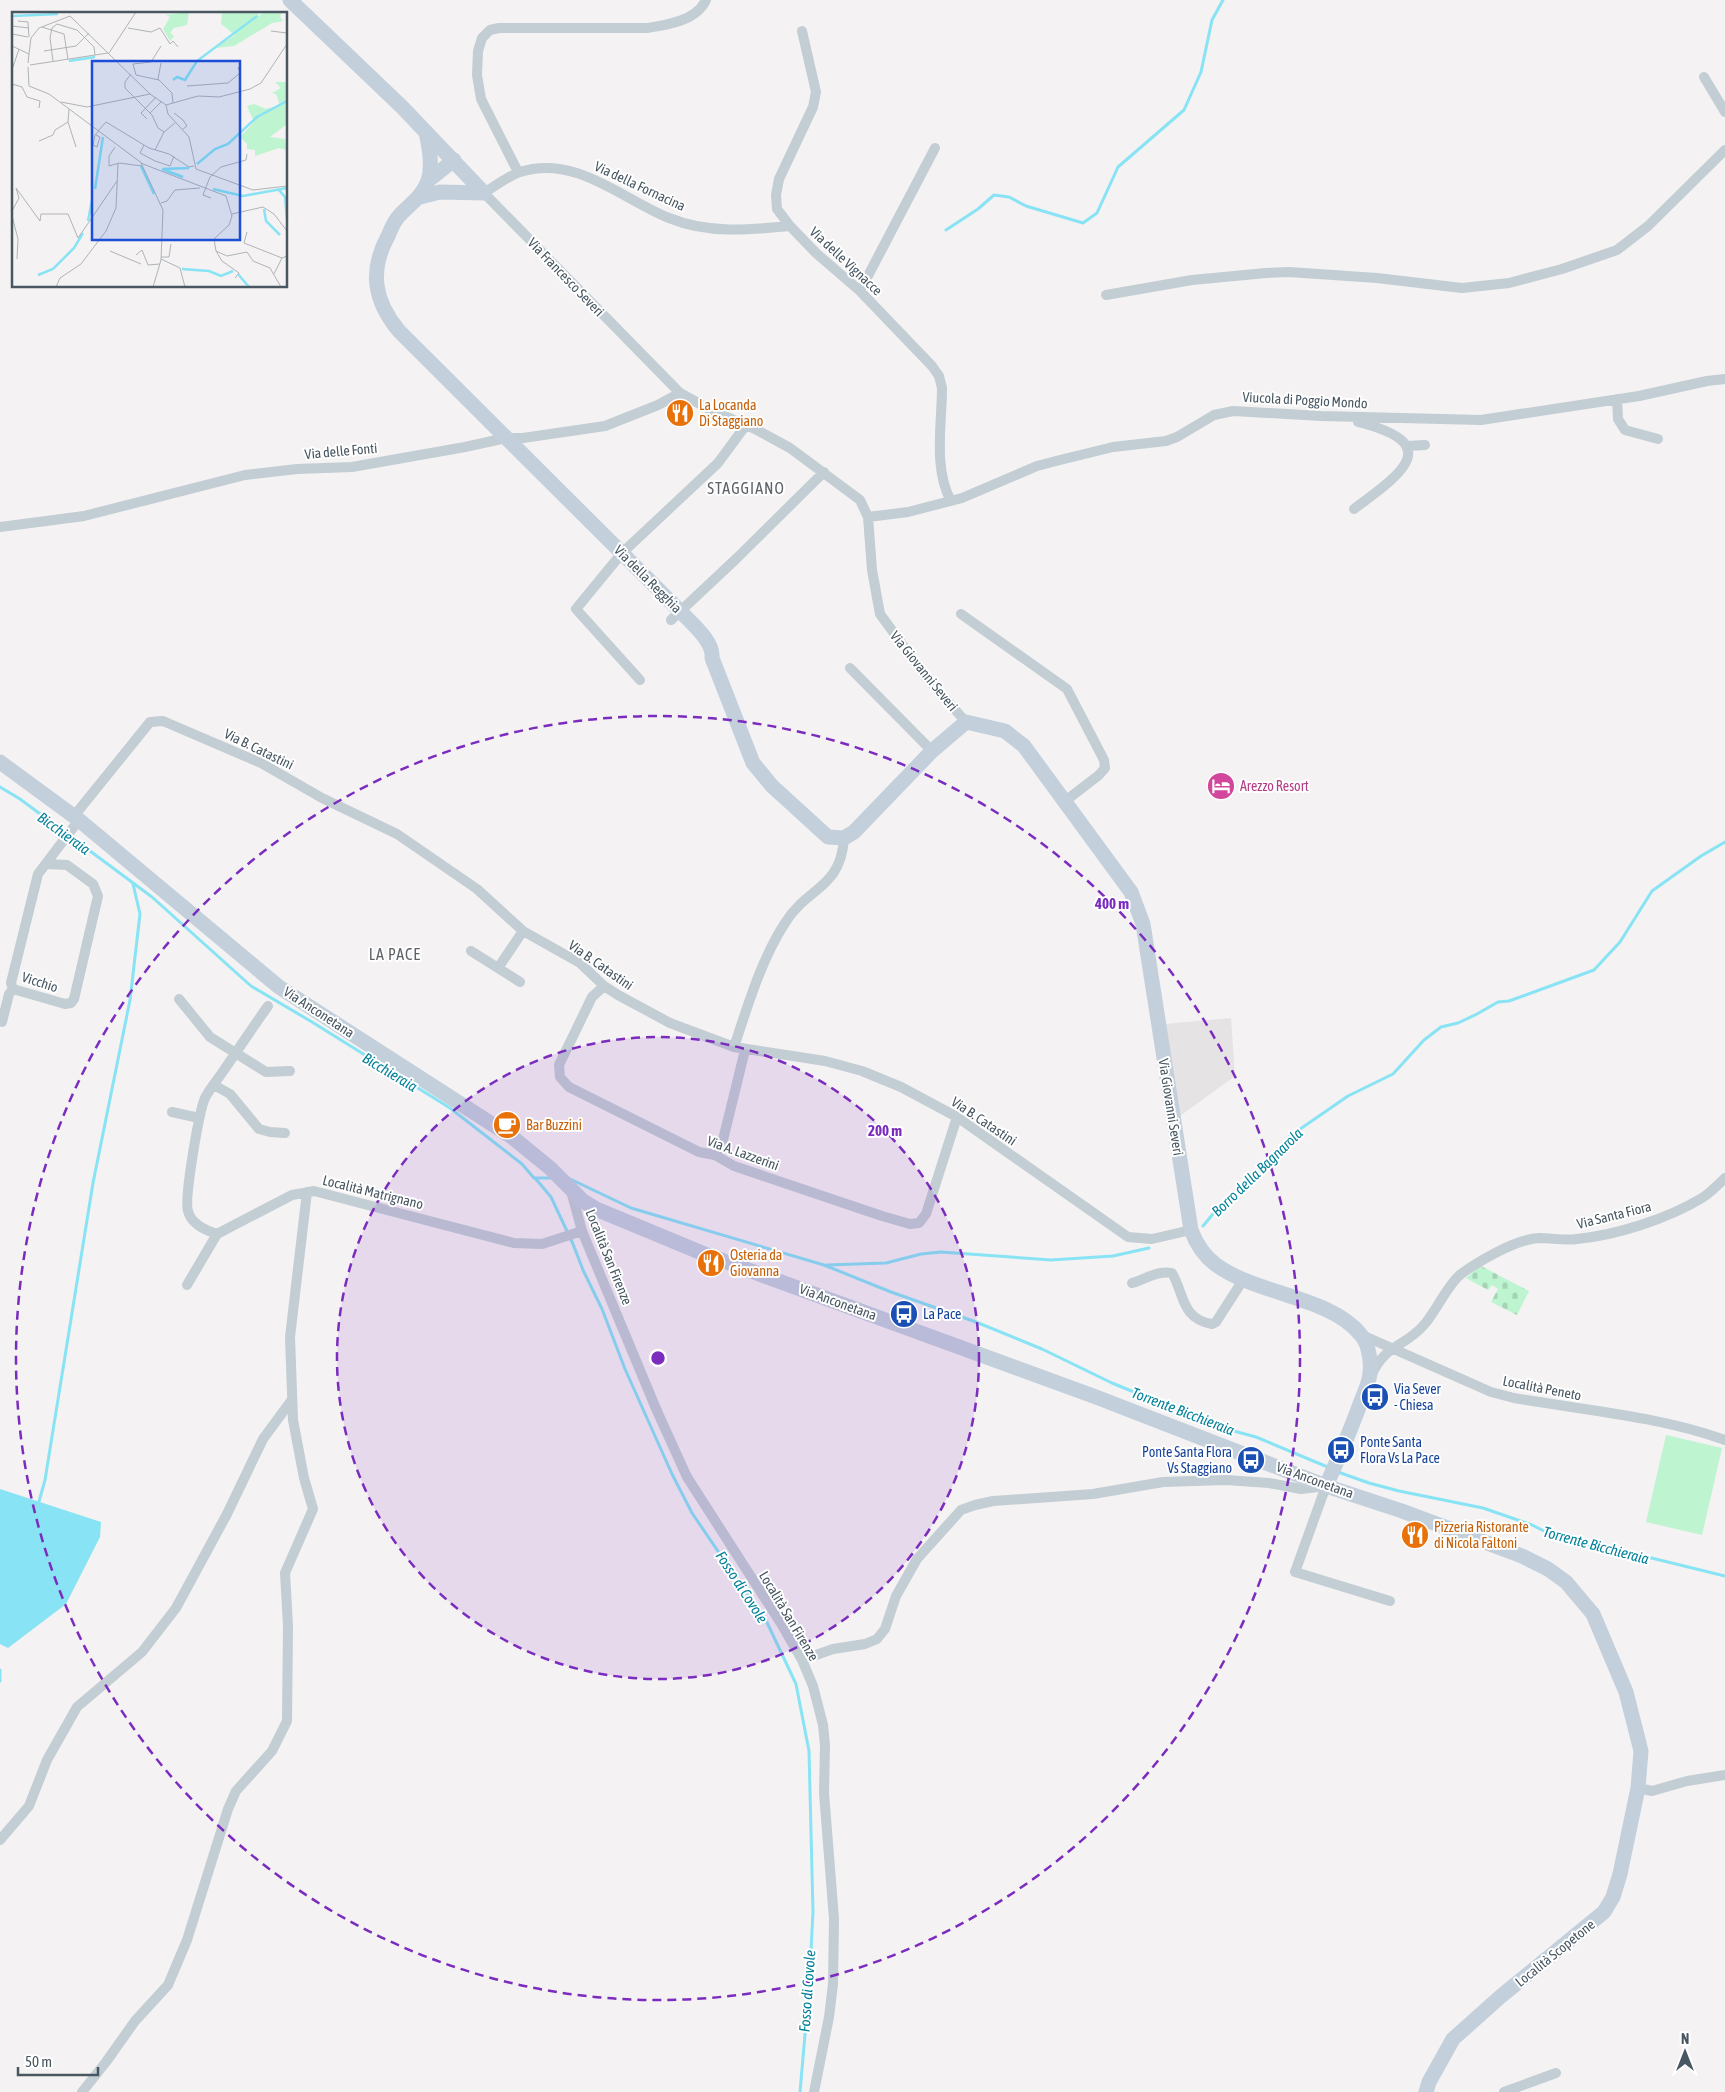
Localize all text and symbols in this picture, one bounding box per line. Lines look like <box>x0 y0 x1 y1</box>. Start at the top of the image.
inset map <box>12 12 288 288</box>
street label: Via della Fornacina <box>592 158 688 214</box>
street label: Via delle Vignacce <box>806 223 886 299</box>
street label: Via Francesco Severi <box>525 235 607 319</box>
street label: Viucola di Poggio Mondo <box>1242 389 1368 411</box>
place label: La Locanda Di Staggiano <box>699 397 763 429</box>
restaurant icon: La Locanda Di Staggiano <box>665 398 695 428</box>
street label: Via delle Fonti <box>304 440 378 462</box>
district label: STAGGIANO <box>707 479 785 497</box>
street label: Via della Regghia <box>611 542 685 616</box>
street label: Via Giovanni Severi <box>887 628 961 714</box>
street label: Via B. Catastini <box>222 725 296 773</box>
hotel icon: Arezzo Resort <box>1206 771 1236 801</box>
place label: Arezzo Resort <box>1240 778 1309 794</box>
water label: Bicchieraia <box>34 808 94 858</box>
text: 400 m <box>1094 895 1129 912</box>
street label: Via B. Catastini <box>566 937 636 993</box>
district label: LA PACE <box>369 945 421 963</box>
street label: Vicchio <box>20 969 60 995</box>
street label: Via Anconetana <box>281 983 357 1041</box>
water label: Bicchieraia <box>360 1049 420 1095</box>
street label: Via Giovanni Severi <box>1155 1057 1187 1157</box>
street label: Via B. Catastini <box>948 1093 1020 1149</box>
cafe icon: Bar Buzzini <box>492 1110 522 1140</box>
place label: Bar Buzzini <box>526 1117 582 1133</box>
text: 200 m <box>868 1122 902 1139</box>
water label: Borro della Bagnarola <box>1208 1124 1306 1220</box>
street label: Via A. Lazzerini <box>705 1133 781 1173</box>
street label: Località Matrignano <box>321 1172 425 1212</box>
street label: Via Santa Fiora <box>1575 1198 1653 1232</box>
street label: Località San Firenze <box>583 1207 635 1307</box>
place label: Osteria da Giovanna <box>730 1247 782 1279</box>
restaurant icon: Osteria da Giovanna <box>696 1248 726 1278</box>
street label: Via Anconetana <box>797 1281 879 1323</box>
bus stop icon: La Pace <box>889 1299 919 1329</box>
place label: La Pace <box>923 1306 961 1322</box>
centre of rings <box>649 1349 667 1367</box>
street label: Località Peneto <box>1501 1373 1583 1403</box>
place label: Via Sever - Chiesa <box>1394 1381 1442 1413</box>
bus stop icon: Via Sever - Chiesa <box>1360 1382 1390 1412</box>
water label: Torrente Bicchieraia <box>1129 1384 1237 1438</box>
place label: Ponte Santa Flora Vs La Pace <box>1360 1434 1440 1466</box>
bus stop icon: Ponte Santa Flora Vs La Pace <box>1326 1435 1356 1465</box>
place label: Ponte Santa Flora Vs Staggiano <box>1142 1444 1232 1476</box>
bus stop icon: Ponte Santa Flora Vs Staggiano <box>1236 1445 1266 1475</box>
street label: Via Anconetana <box>1274 1459 1356 1501</box>
place label: Pizzeria Ristorante di Nicola Faltoni <box>1434 1519 1529 1551</box>
restaurant icon: Pizzeria Ristorante di Nicola Faltoni <box>1400 1520 1430 1550</box>
water label: Torrente Bicchieraia <box>1541 1523 1651 1567</box>
water label: Fosso di Covole <box>712 1548 772 1626</box>
street label: Località San Firenze <box>756 1568 822 1664</box>
street label: Località Scopetone <box>1512 1916 1598 1990</box>
water label: Fosso di Covole <box>796 1949 818 2033</box>
north arrow <box>1660 2027 1710 2077</box>
text: N <box>1681 2031 1689 2047</box>
scale bar <box>18 2044 98 2076</box>
text: 50 m <box>25 2053 52 2070</box>

